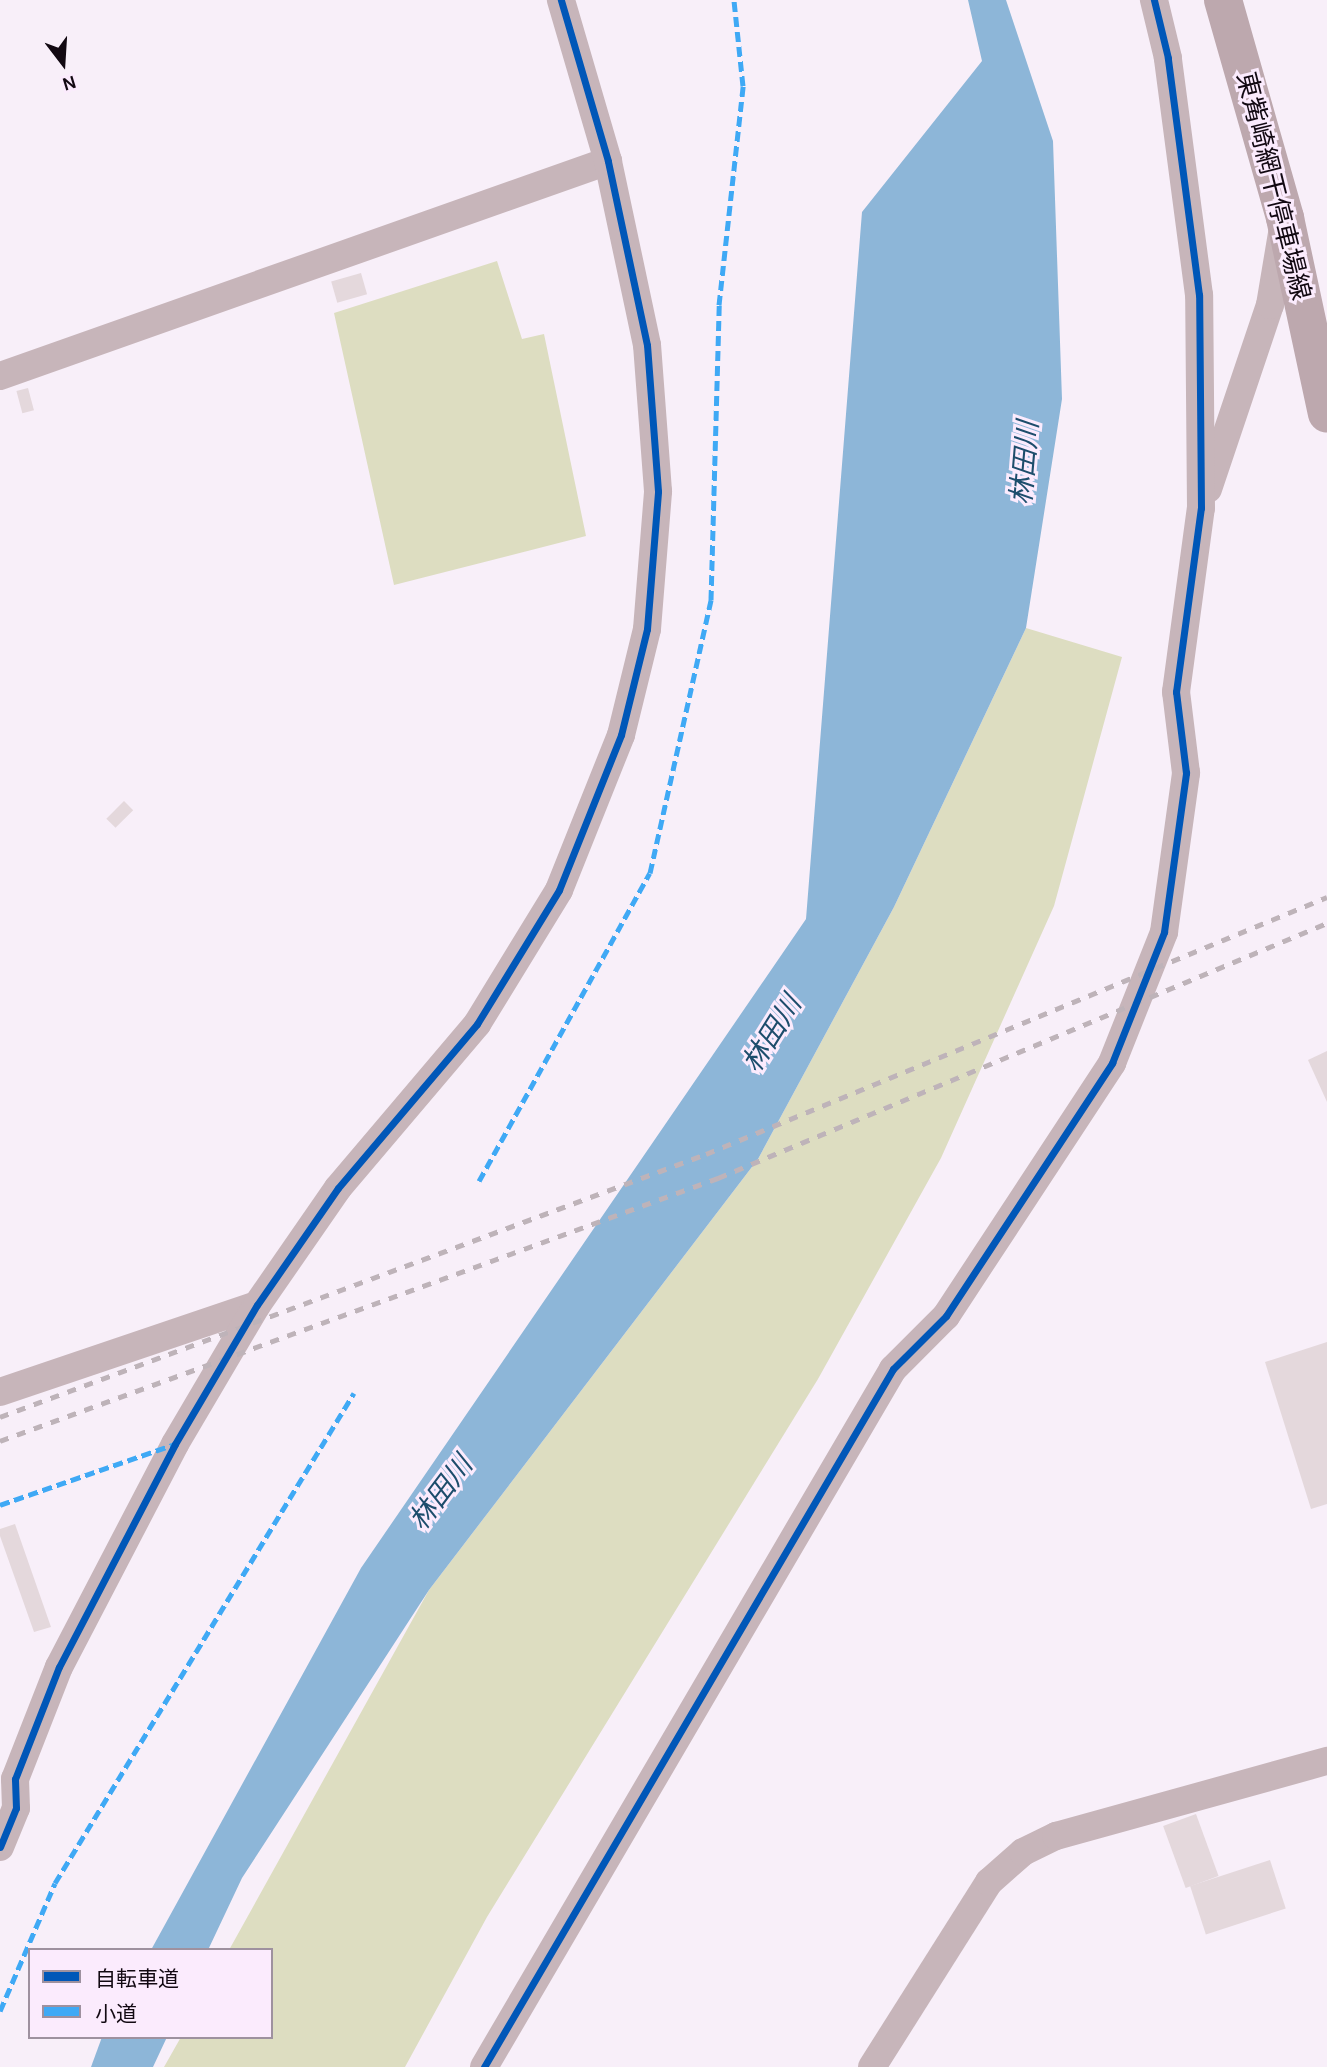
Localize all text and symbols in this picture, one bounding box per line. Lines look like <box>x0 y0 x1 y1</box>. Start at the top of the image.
north arrow <box>28 28 98 98</box>
street label: 東觜崎網干停車場線 <box>1230 69 1316 303</box>
text: N <box>59 71 79 96</box>
water label: 林田川 <box>1005 420 1045 506</box>
water label: 林田川 <box>735 989 809 1079</box>
water label: 林田川 <box>402 1449 480 1537</box>
legend <box>28 1948 273 2039</box>
text: 自転車道 <box>95 1967 179 1991</box>
text: 小道 <box>95 2002 137 2026</box>

